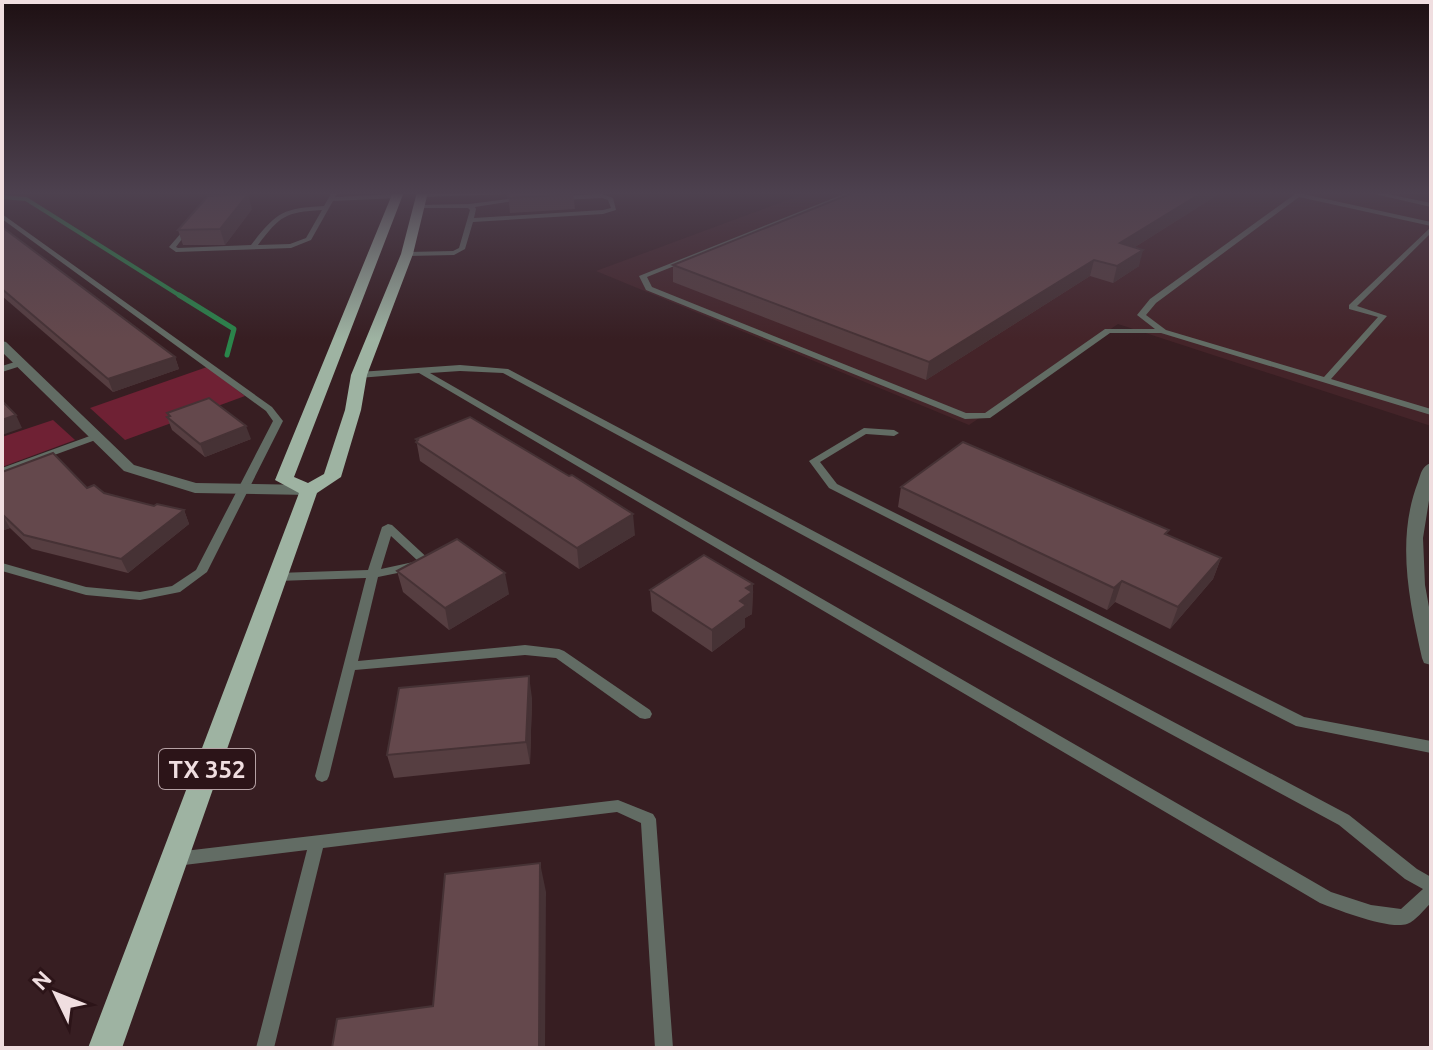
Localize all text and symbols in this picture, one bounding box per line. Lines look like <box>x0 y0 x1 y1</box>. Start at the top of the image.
road number: TX 352 <box>159 749 255 789</box>
north arrow <box>16 954 96 1034</box>
text: N <box>26 965 56 995</box>

